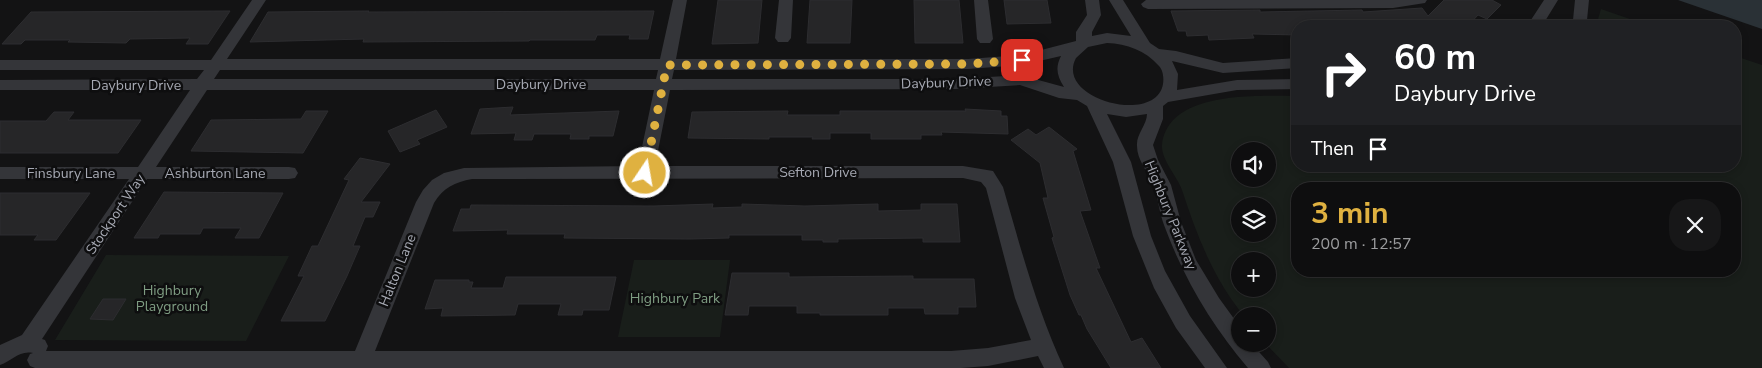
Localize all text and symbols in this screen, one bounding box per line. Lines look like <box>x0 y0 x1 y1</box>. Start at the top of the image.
text: 60 m <box>1394 34 1476 81</box>
pin <box>1001 39 1043 81</box>
icon: right <box>1311 40 1376 105</box>
icon: arrive <box>1008 46 1036 74</box>
street label: Daybury Drive <box>901 71 992 94</box>
street label: Daybury Drive <box>496 75 586 94</box>
street label: Daybury Drive <box>91 76 181 95</box>
text: Daybury Drive <box>1394 79 1536 109</box>
icon: arrive <box>1364 135 1392 163</box>
text: Then <box>1311 136 1354 162</box>
map controls <box>1231 142 1276 352</box>
button: sound <box>1231 142 1276 187</box>
position arrow <box>618 146 670 198</box>
street label: Highbury Parkway <box>1140 158 1201 273</box>
street label: Sefton Drive <box>779 163 857 182</box>
street label: Finsbury Lane <box>27 164 115 183</box>
street label: Ashburton Lane <box>165 164 265 183</box>
street label: Stockport Way <box>81 169 150 258</box>
text: 3 min <box>1311 193 1389 234</box>
button: layers <box>1231 197 1276 242</box>
button: close <box>1669 199 1721 251</box>
street label: Halton Lane <box>374 231 421 309</box>
text: 200 m · 12:57 <box>1311 233 1412 255</box>
button: + <box>1231 252 1276 297</box>
park label: Highbury Playground <box>136 281 208 316</box>
park label: Highbury Park <box>630 289 721 308</box>
button: − <box>1231 307 1276 352</box>

